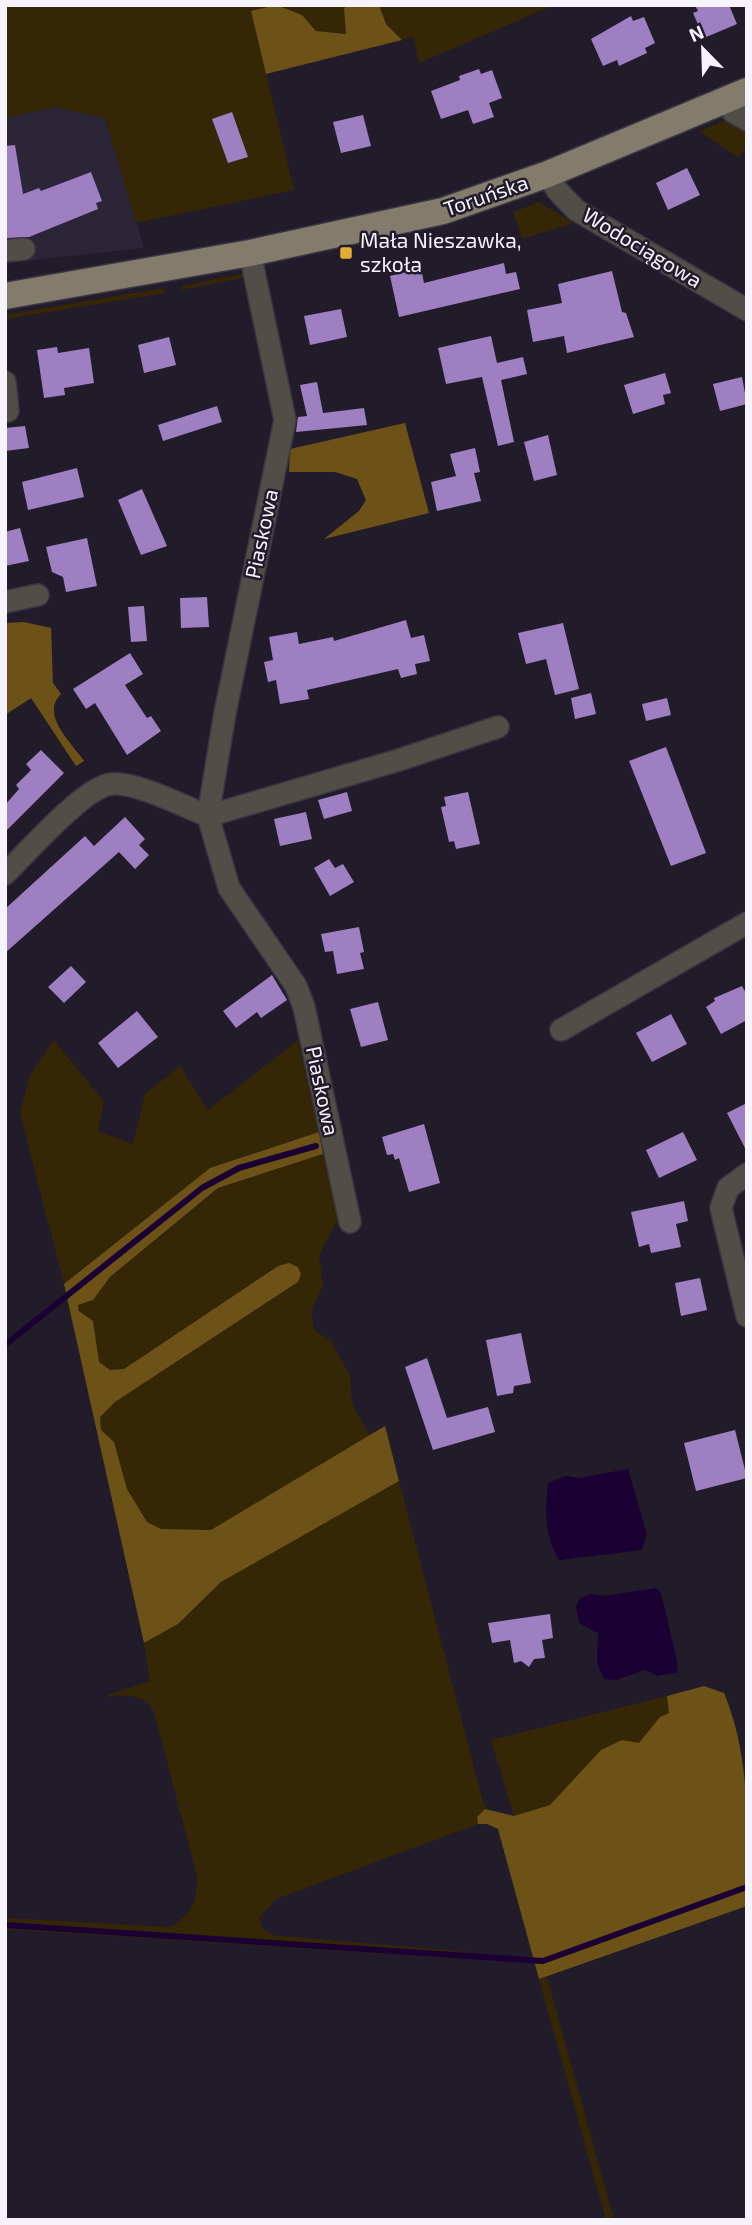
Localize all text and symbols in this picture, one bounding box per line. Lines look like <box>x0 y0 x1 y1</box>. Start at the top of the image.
north arrow <box>668 14 738 84</box>
text: N <box>685 20 707 46</box>
street label: Toruńska <box>440 169 531 221</box>
street label: Wodociągowa <box>579 201 707 292</box>
place label: Mała Nieszawka, szkoła <box>360 227 522 276</box>
marker: Mała Nieszawka, szkoła <box>338 245 354 261</box>
street label: Piaskowa <box>239 487 282 581</box>
street label: Piaskowa <box>302 1044 345 1138</box>

